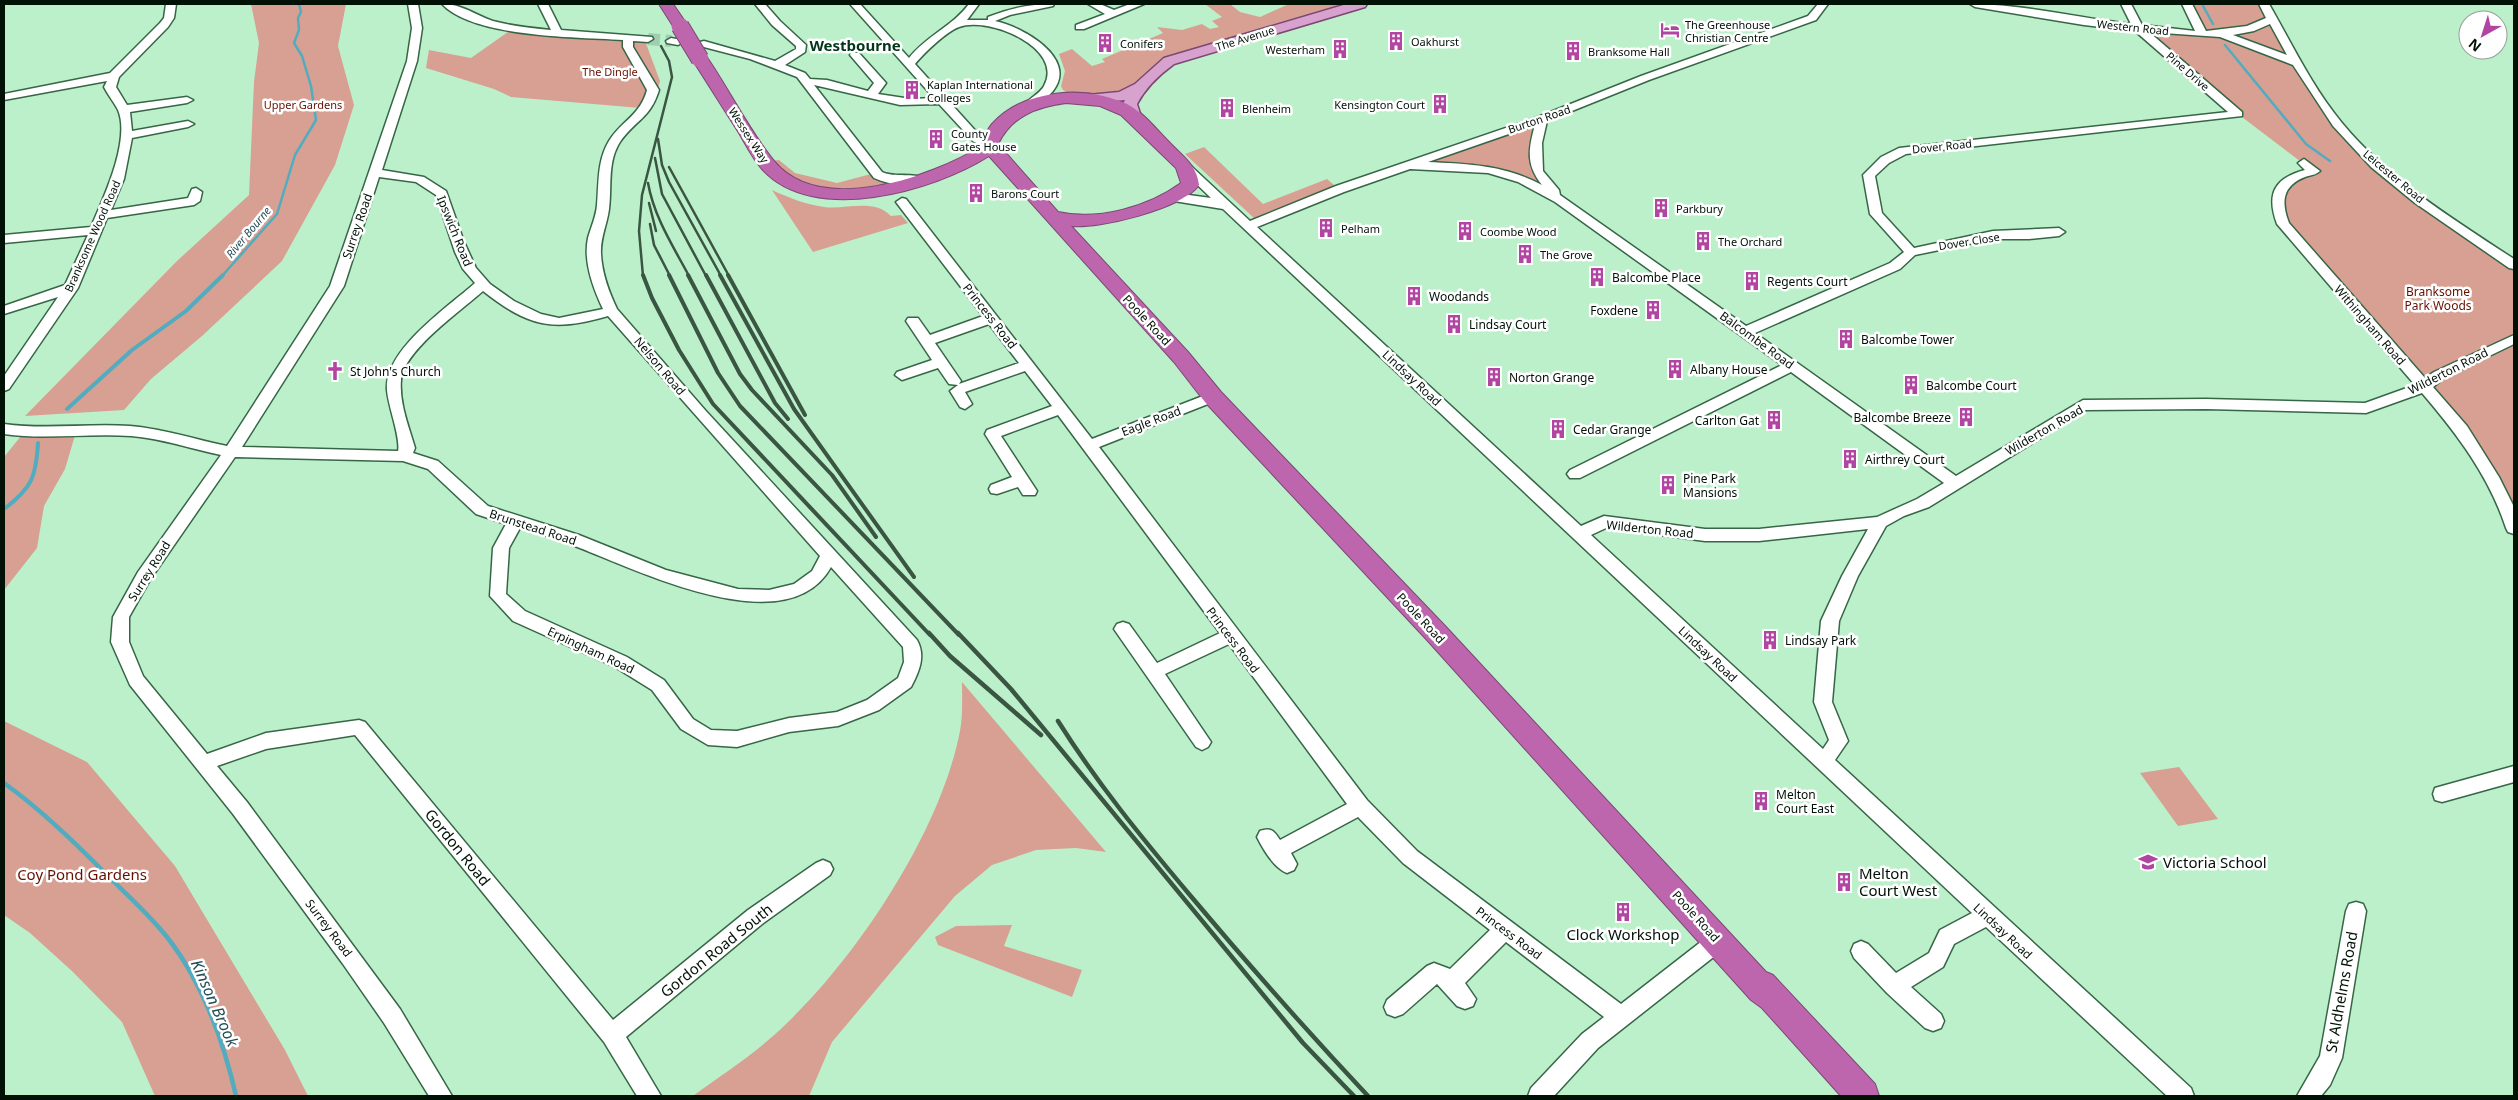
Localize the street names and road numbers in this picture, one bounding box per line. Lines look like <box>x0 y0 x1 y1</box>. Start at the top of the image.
street label: Western Road <box>2096 16 2170 38</box>
street label: The Avenue <box>1214 22 1276 54</box>
street label: Pine Drive <box>2163 48 2213 94</box>
street label: Burton Road <box>1506 101 1572 137</box>
street label: Wessex Way <box>725 104 773 166</box>
street label: Dover Road <box>1911 135 1973 157</box>
street label: Leicester Road <box>2360 146 2428 206</box>
street label: Branksome Wood Road <box>61 178 123 294</box>
street label: Surrey Road <box>338 191 376 261</box>
street label: Ipswich Road <box>433 193 477 269</box>
street label: Dover Close <box>1937 229 2001 253</box>
street label: Princess Road <box>959 280 1021 352</box>
street label: Withingham Road <box>2330 281 2410 369</box>
street label: Poole Road <box>1119 291 1175 349</box>
street label: Balcombe Road <box>1716 307 1798 373</box>
street label: Nelson Road <box>631 333 689 399</box>
street label: Wilderton Road <box>2405 344 2491 398</box>
street label: Lindsay Road <box>1379 346 1445 410</box>
street label: Wilderton Road <box>2002 401 2086 459</box>
street label: Eagle Road <box>1119 402 1183 440</box>
street label: Brunstead Road <box>487 505 579 549</box>
street label: Wilderton Road <box>1606 516 1694 542</box>
street label: Surrey Road <box>124 538 174 604</box>
street label: Poole Road <box>1393 589 1449 647</box>
street label: Princess Road <box>1203 603 1263 677</box>
street label: Erpingham Road <box>545 622 637 678</box>
street label: Lindsay Road <box>1675 622 1741 686</box>
street label: Gordon Road <box>421 804 495 890</box>
street label: Poole Road <box>1668 887 1724 945</box>
street label: Surrey Road <box>302 896 356 960</box>
street label: Gordon Road South <box>656 899 776 1001</box>
street label: Lindsay Road <box>1970 899 2036 963</box>
street label: Princess Road <box>1472 903 1546 963</box>
street label: St Aldhelms Road <box>2320 930 2362 1054</box>

